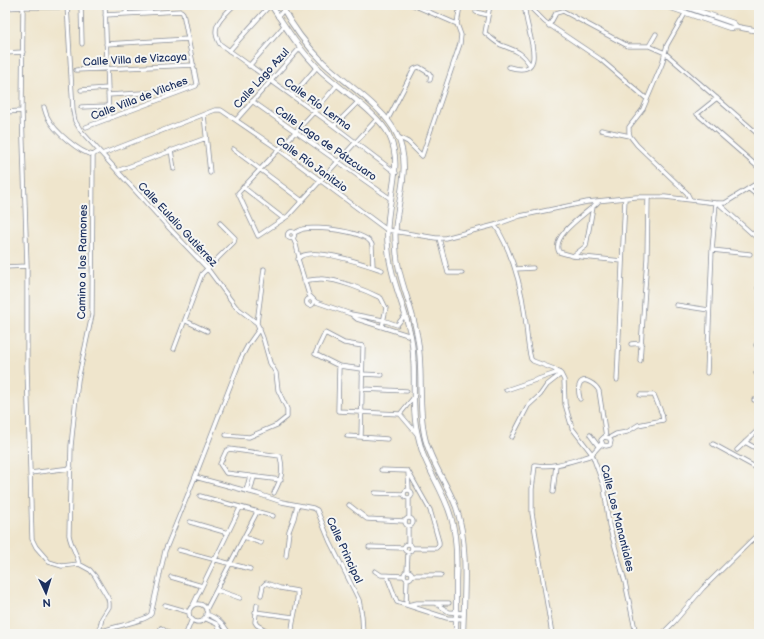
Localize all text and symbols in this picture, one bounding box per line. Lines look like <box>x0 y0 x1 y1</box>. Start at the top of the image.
street label: Calle Lago Azul <box>231 45 292 111</box>
street label: Calle Villa de Vizcaya <box>83 50 187 69</box>
street label: Calle Villa de Vilches <box>89 74 190 123</box>
street label: Calle Río Lerma <box>282 76 354 133</box>
street label: Calle Lago de Pátzcuaro <box>272 103 379 184</box>
street label: Calle Río Janitzio <box>273 134 350 195</box>
street label: Calle Eulalio Gutiérrez <box>135 179 221 270</box>
street label: Camino a los Ramones <box>75 204 90 320</box>
street label: Calle Los Manantiales <box>598 463 637 574</box>
street label: Calle Principal <box>324 515 366 585</box>
north arrow <box>26 573 66 613</box>
text: N <box>42 596 51 609</box>

